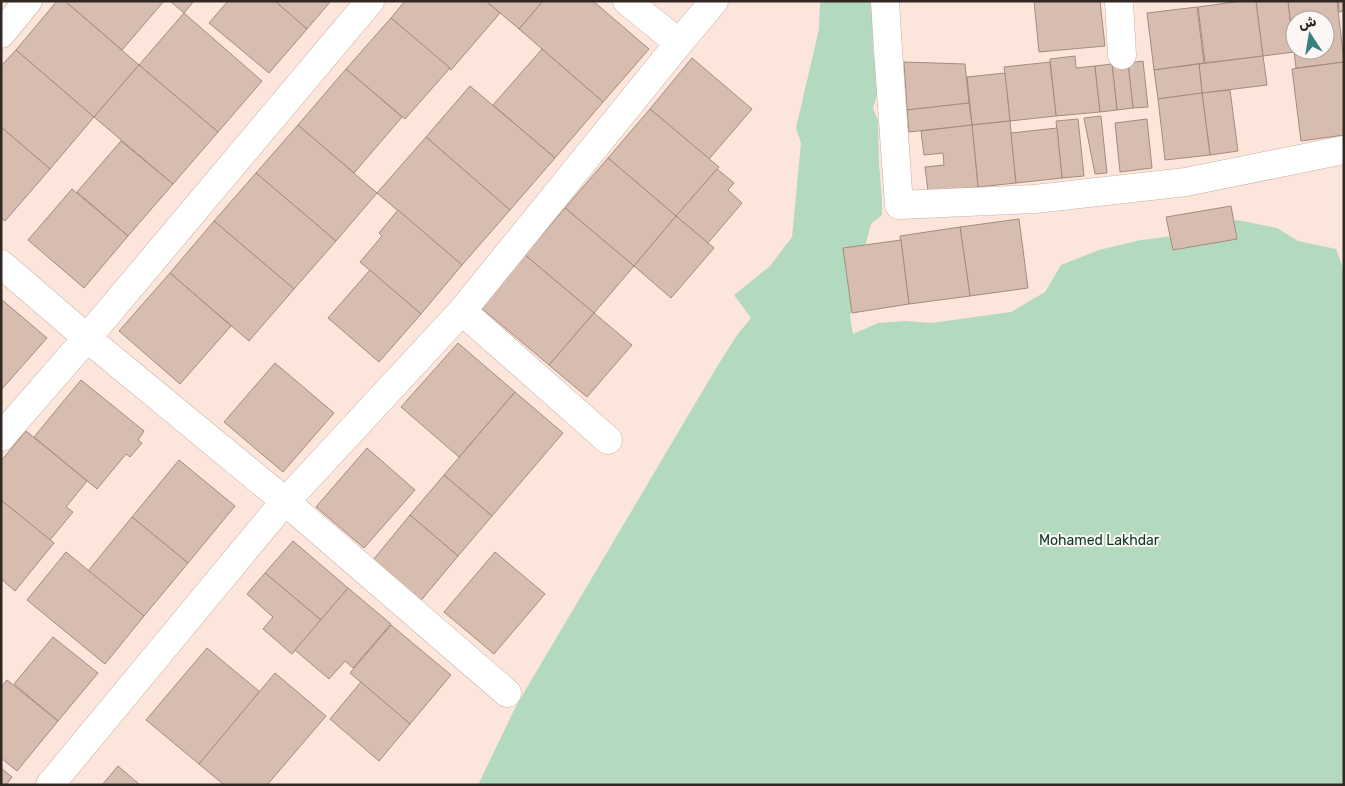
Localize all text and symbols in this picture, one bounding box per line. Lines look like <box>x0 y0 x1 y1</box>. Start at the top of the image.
north arrow <box>1285 10 1335 60</box>
text: ش <box>1297 13 1318 33</box>
park label: Mohamed Lakhdar <box>1039 532 1160 549</box>

